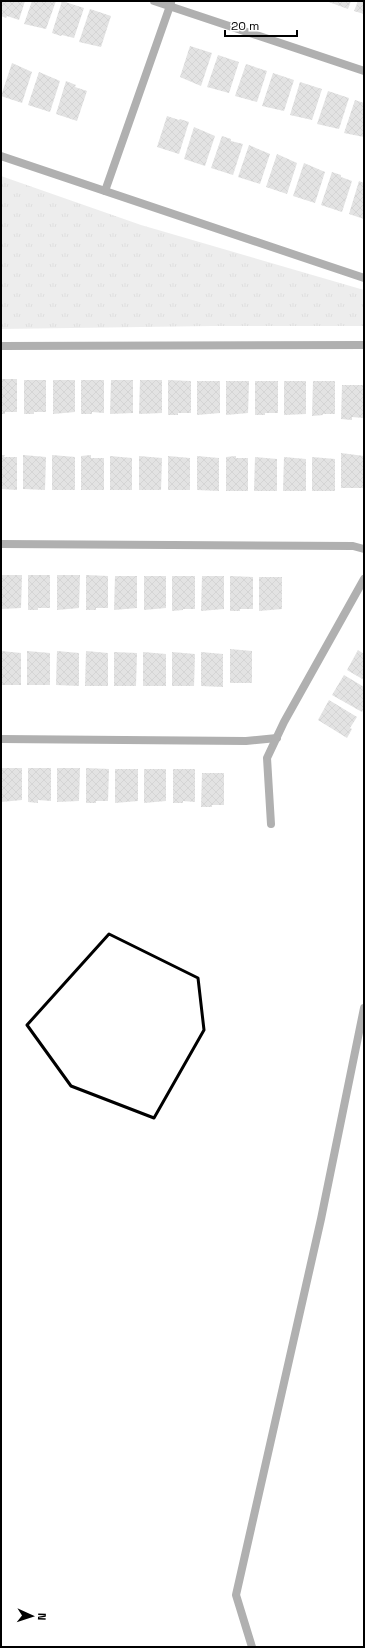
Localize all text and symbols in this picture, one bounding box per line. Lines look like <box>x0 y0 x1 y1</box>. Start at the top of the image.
scale bar <box>225 12 297 38</box>
text: 20 m <box>231 18 259 34</box>
north arrow <box>12 1596 52 1636</box>
text: N <box>35 1612 49 1621</box>

